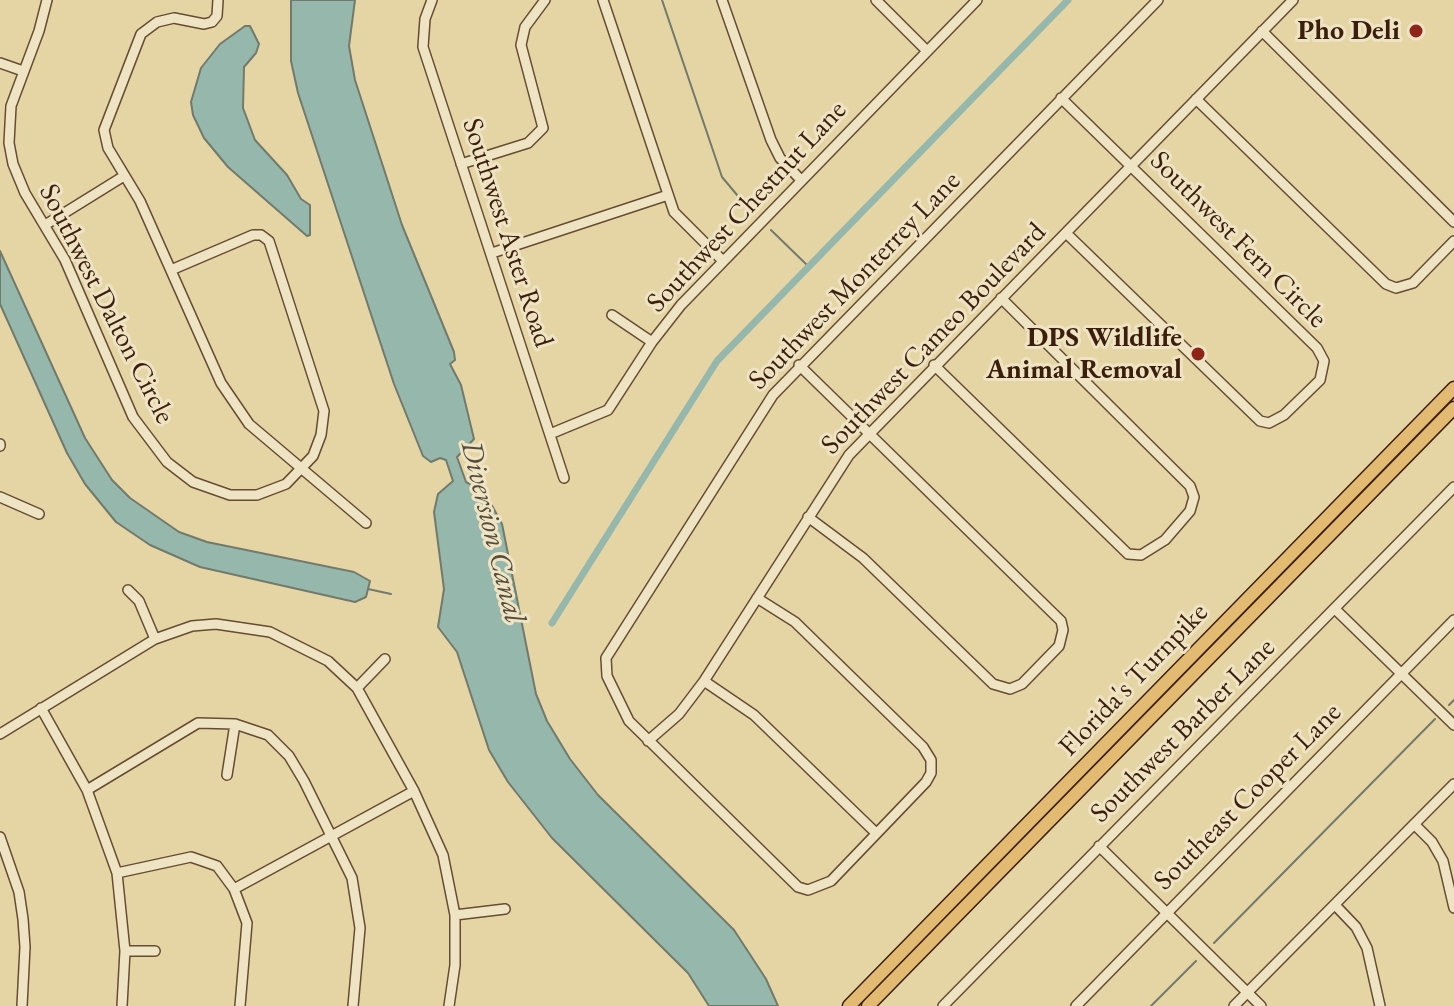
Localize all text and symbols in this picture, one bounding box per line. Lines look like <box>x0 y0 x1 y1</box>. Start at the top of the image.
place label: Pho Deli <box>1297 14 1400 48</box>
marker: Pho Deli <box>1407 22 1425 40</box>
street label: Southwest Chestnut Lane <box>640 94 854 320</box>
street label: Southwest Aster Road <box>454 114 560 352</box>
street label: Southwest Fern Circle <box>1143 145 1333 335</box>
street label: Southwest Monterrey Lane <box>742 165 968 397</box>
street label: Southwest Dalton Circle <box>31 179 181 429</box>
street label: Southwest Cameo Boulevard <box>815 216 1053 462</box>
place label: DPS Wildlife Animal Removal <box>986 321 1182 387</box>
marker: DPS Wildlife Animal Removal <box>1189 345 1207 363</box>
water label: Diversion Canal <box>452 437 532 627</box>
street label: Florida's Turnpike <box>1053 596 1215 764</box>
street label: Southwest Barber Lane <box>1084 632 1282 830</box>
street label: Southeast Cooper Lane <box>1147 696 1349 898</box>

